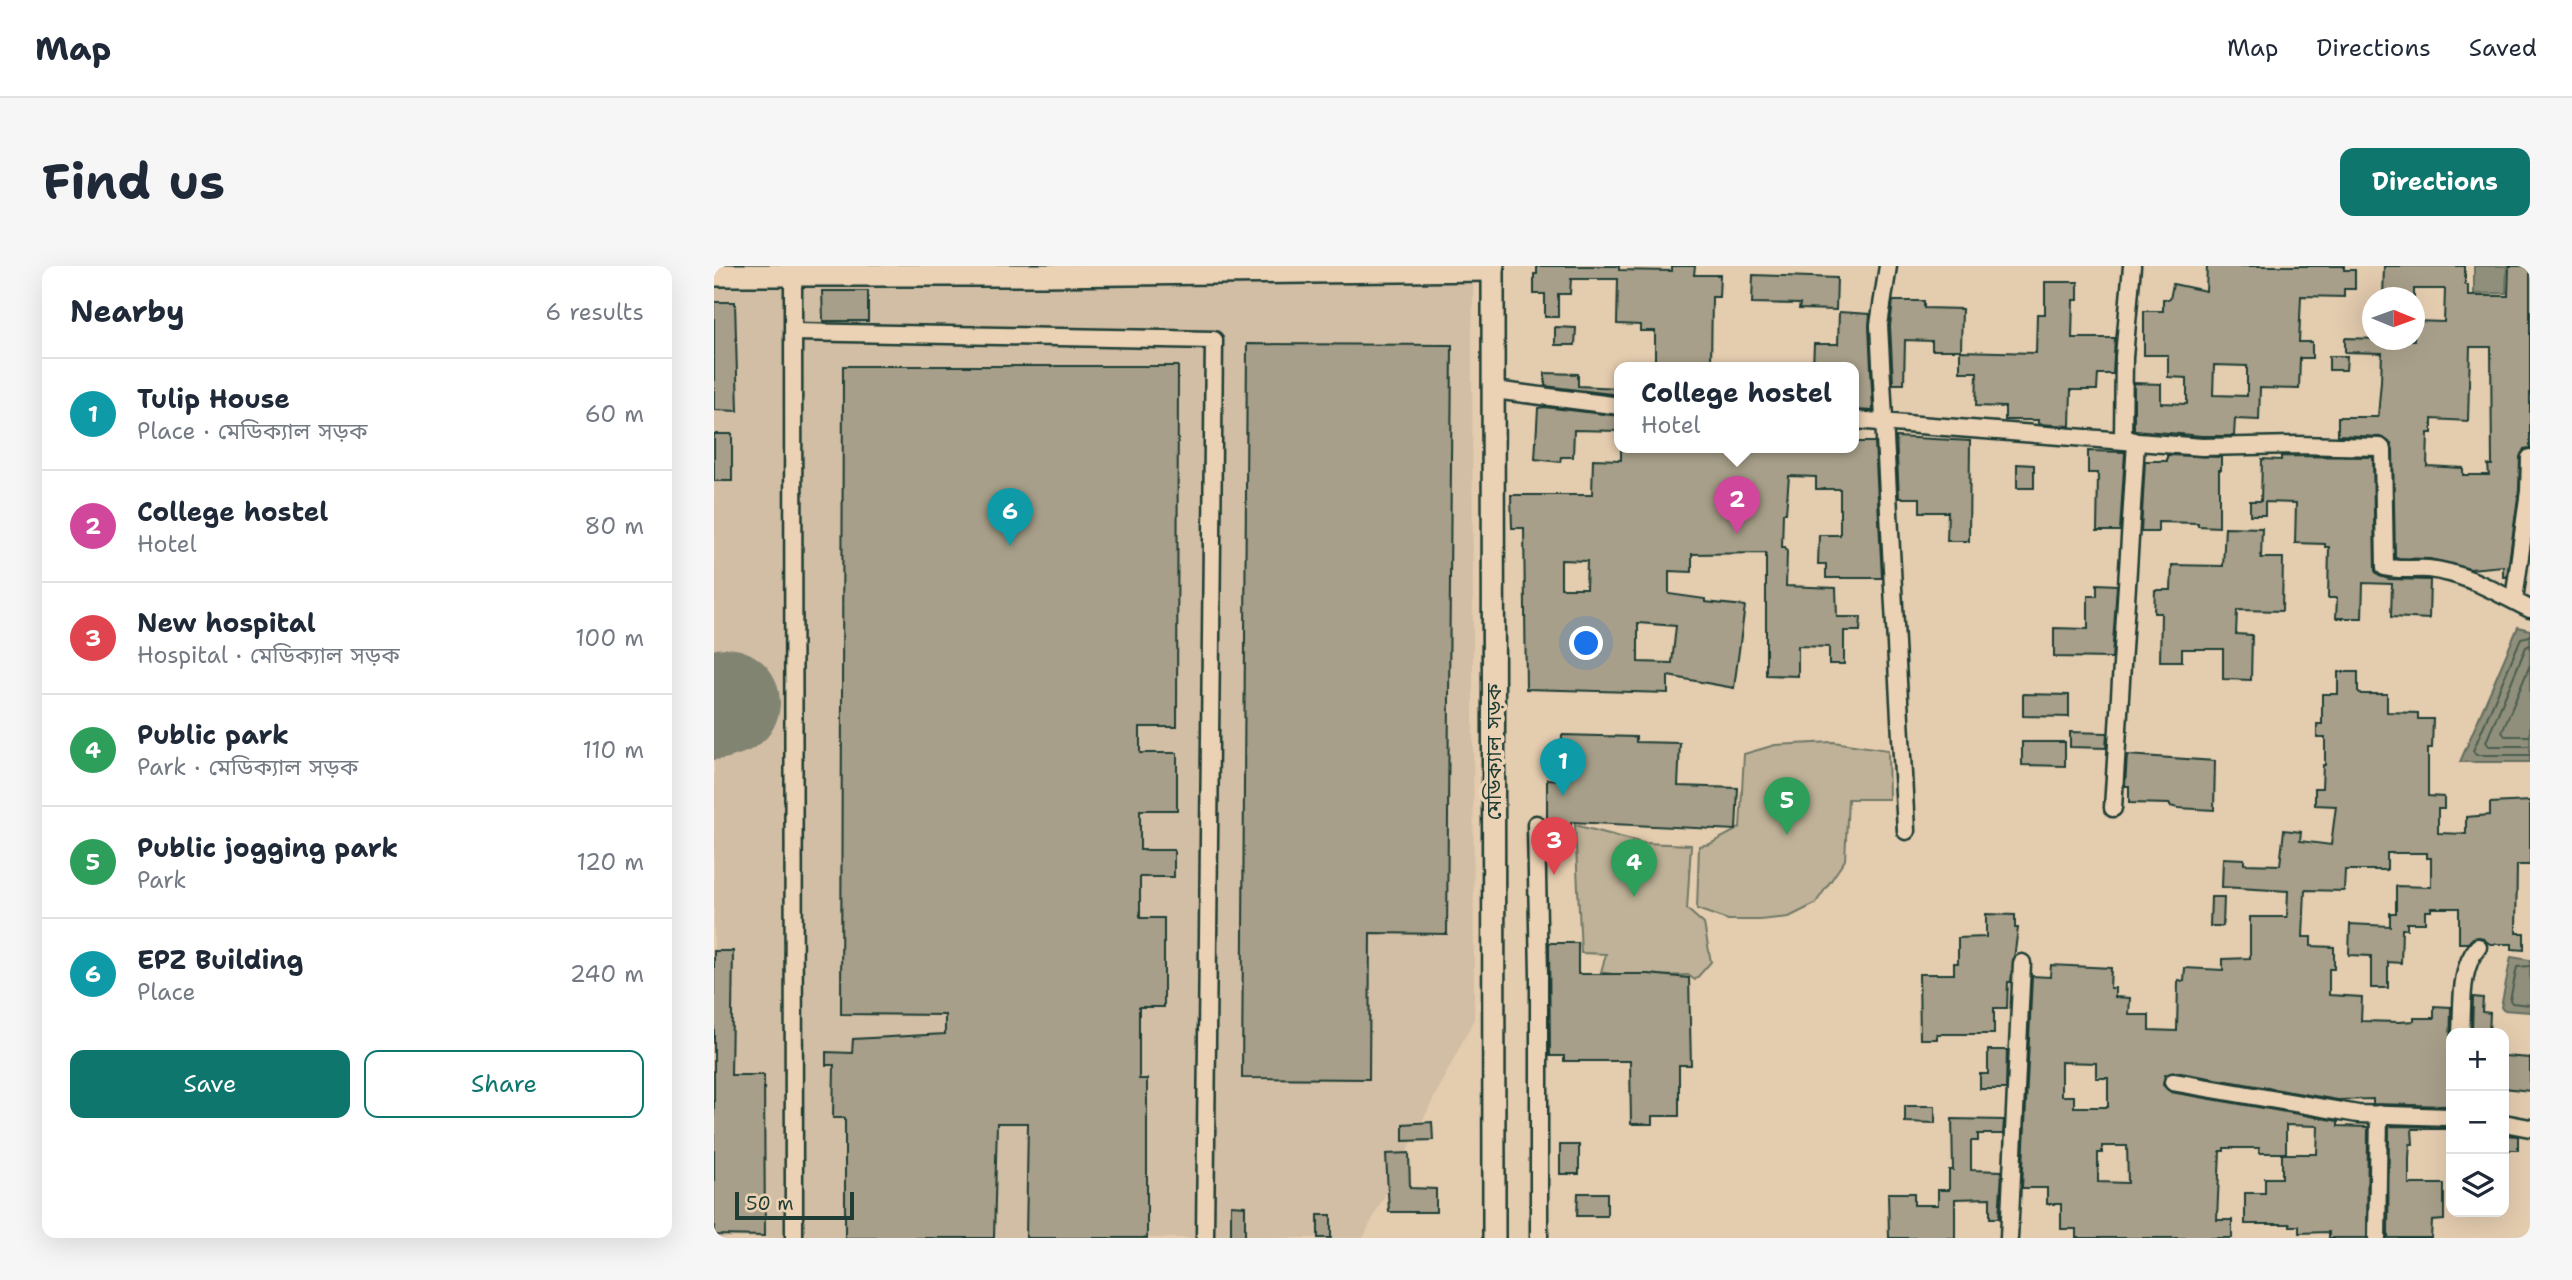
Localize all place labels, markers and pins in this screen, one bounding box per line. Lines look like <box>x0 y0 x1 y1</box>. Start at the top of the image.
pin: 2 <box>1714 476 1760 534</box>
pin: 6 <box>987 488 1033 546</box>
pin: 1 <box>1540 738 1586 796</box>
pin: 5 <box>1764 777 1810 835</box>
pin: 3 <box>1531 817 1577 875</box>
pin: 4 <box>1611 839 1657 897</box>

